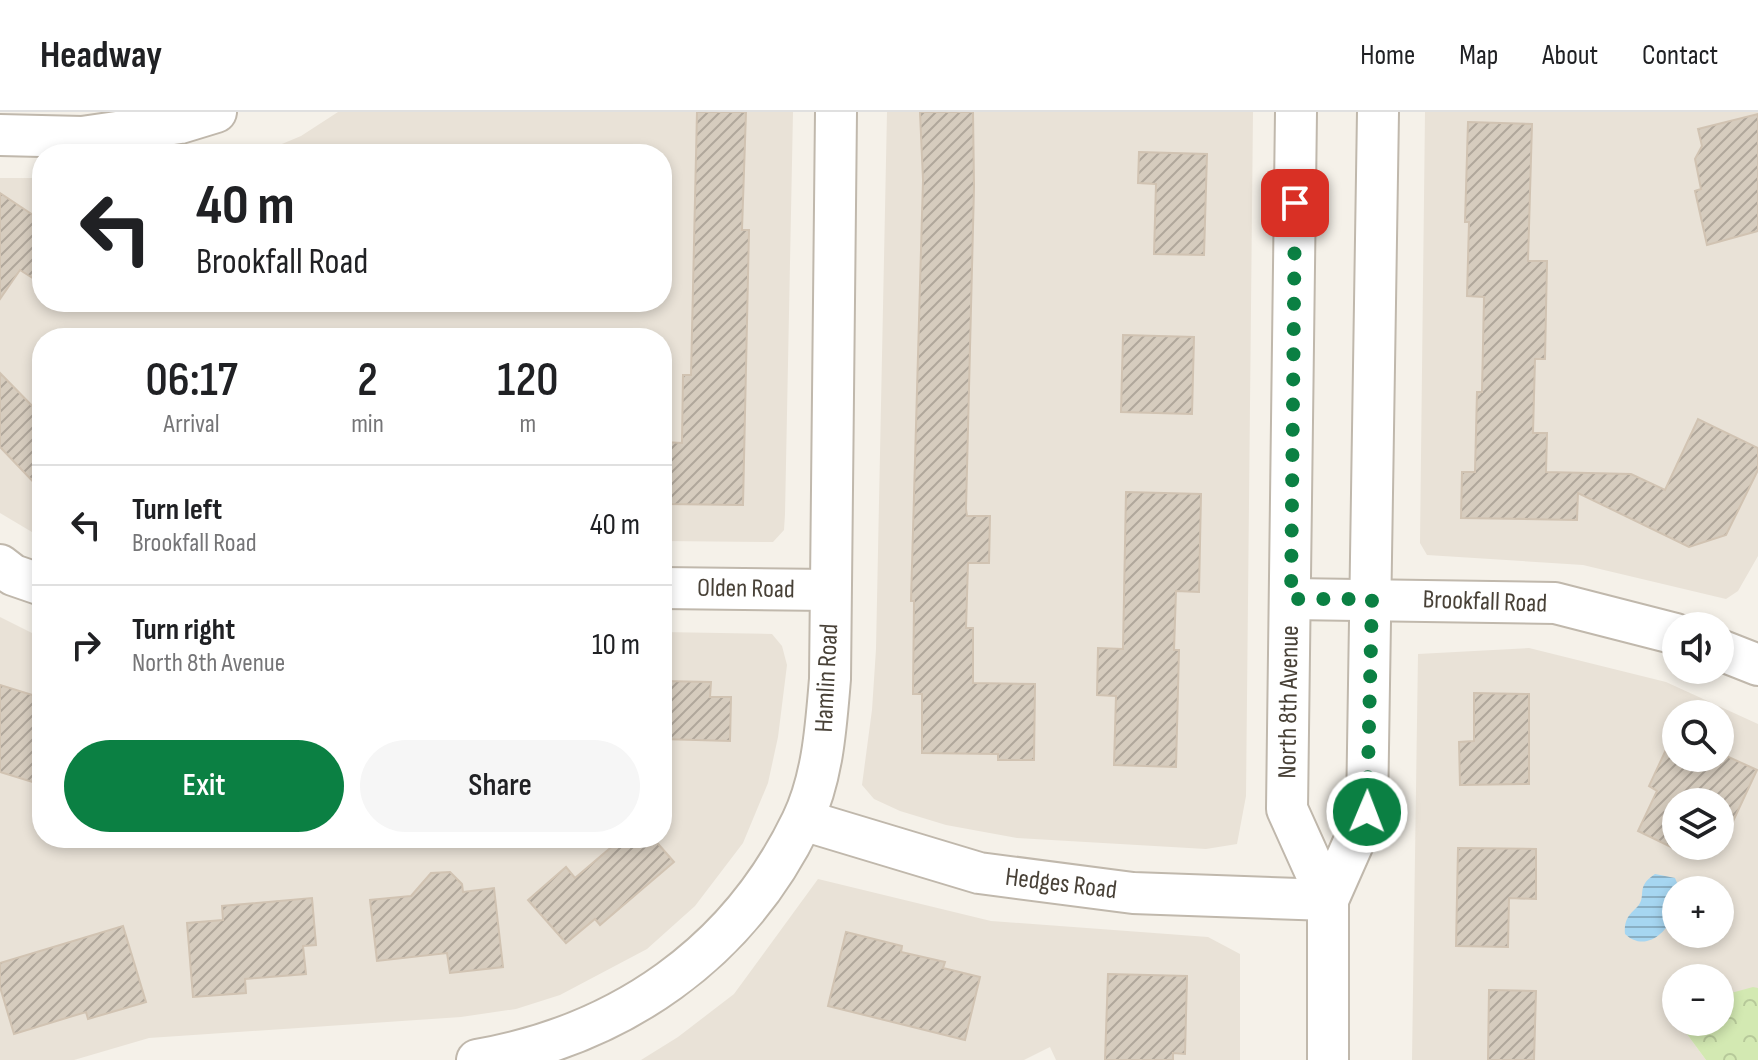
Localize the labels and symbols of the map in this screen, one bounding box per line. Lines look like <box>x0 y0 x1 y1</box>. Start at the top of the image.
pin <box>1261 169 1329 237</box>
street label: Olden Road <box>697 573 795 605</box>
street label: Brookfall Road <box>1422 584 1548 620</box>
street label: Hamlin Road <box>809 623 845 733</box>
street label: North 8th Avenue <box>1272 625 1306 779</box>
position arrow <box>1325 770 1409 854</box>
street label: Hedges Road <box>1004 862 1118 906</box>

